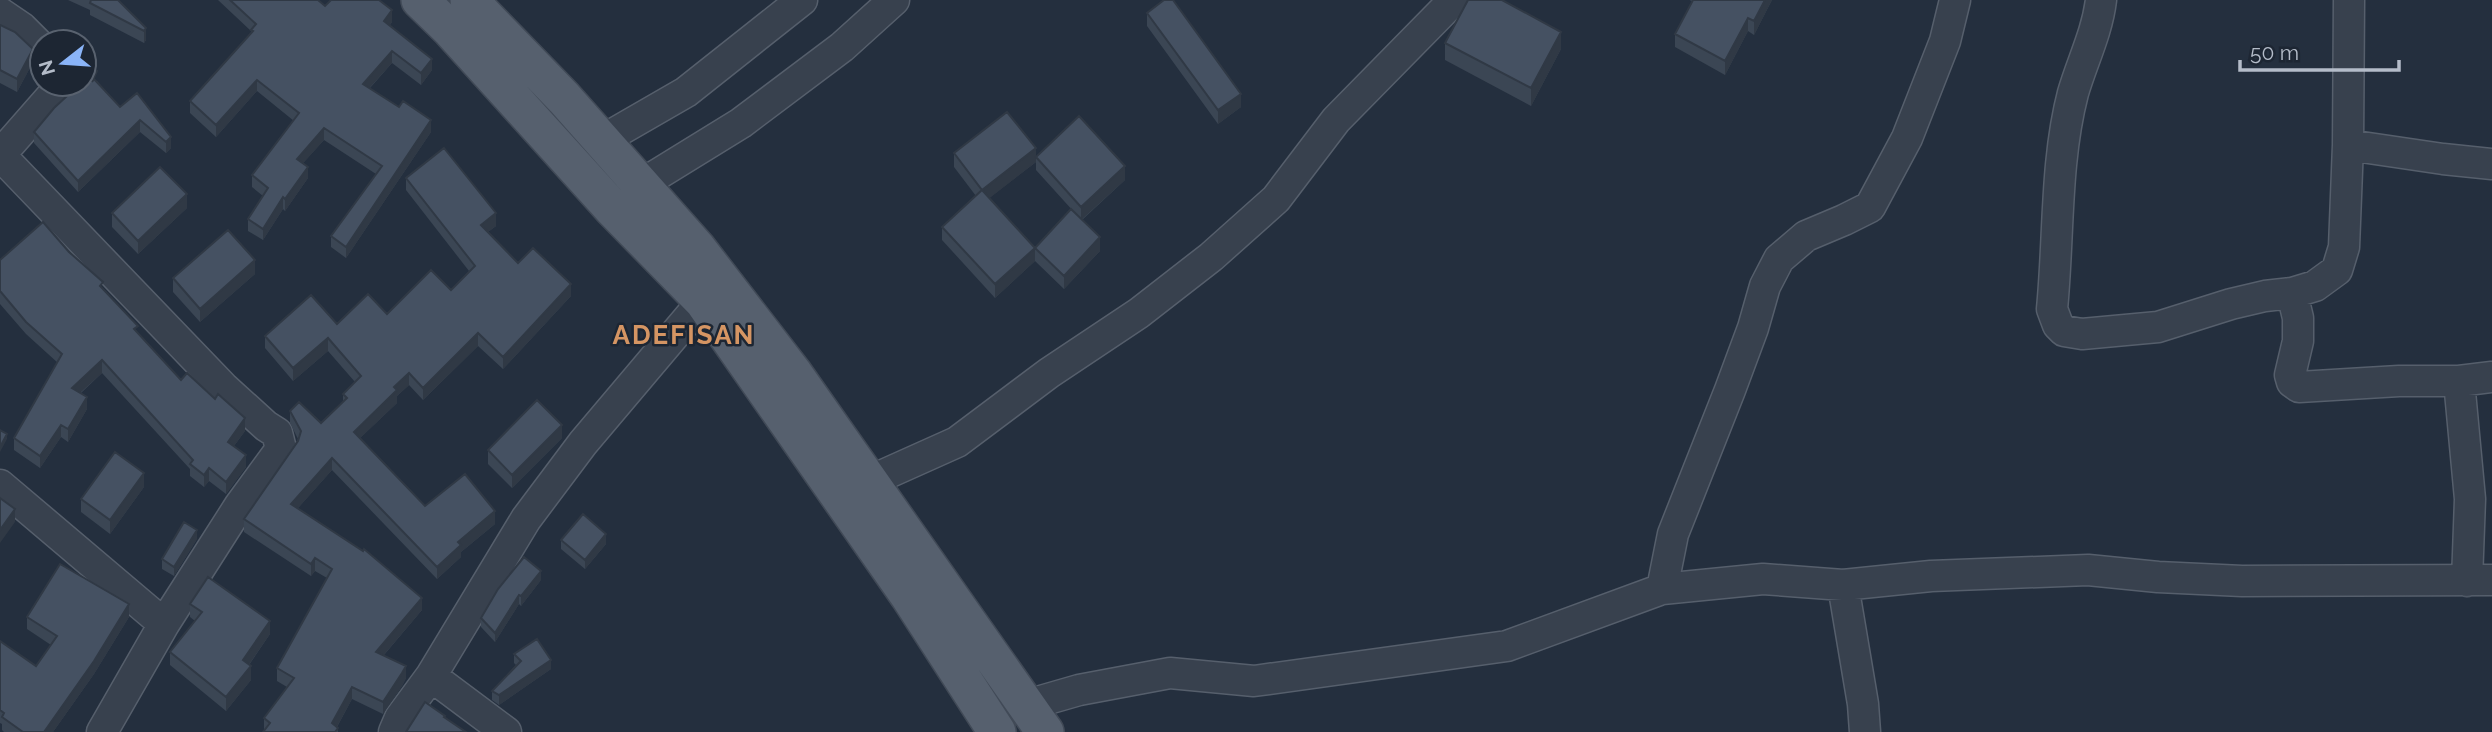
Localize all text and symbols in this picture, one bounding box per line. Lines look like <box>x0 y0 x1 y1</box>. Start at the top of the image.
north arrow <box>28 28 98 98</box>
scale bar <box>2240 28 2399 72</box>
text: 50 m <box>2250 40 2299 65</box>
text: N <box>34 58 59 78</box>
district label: ADEFISAN <box>613 320 755 350</box>

